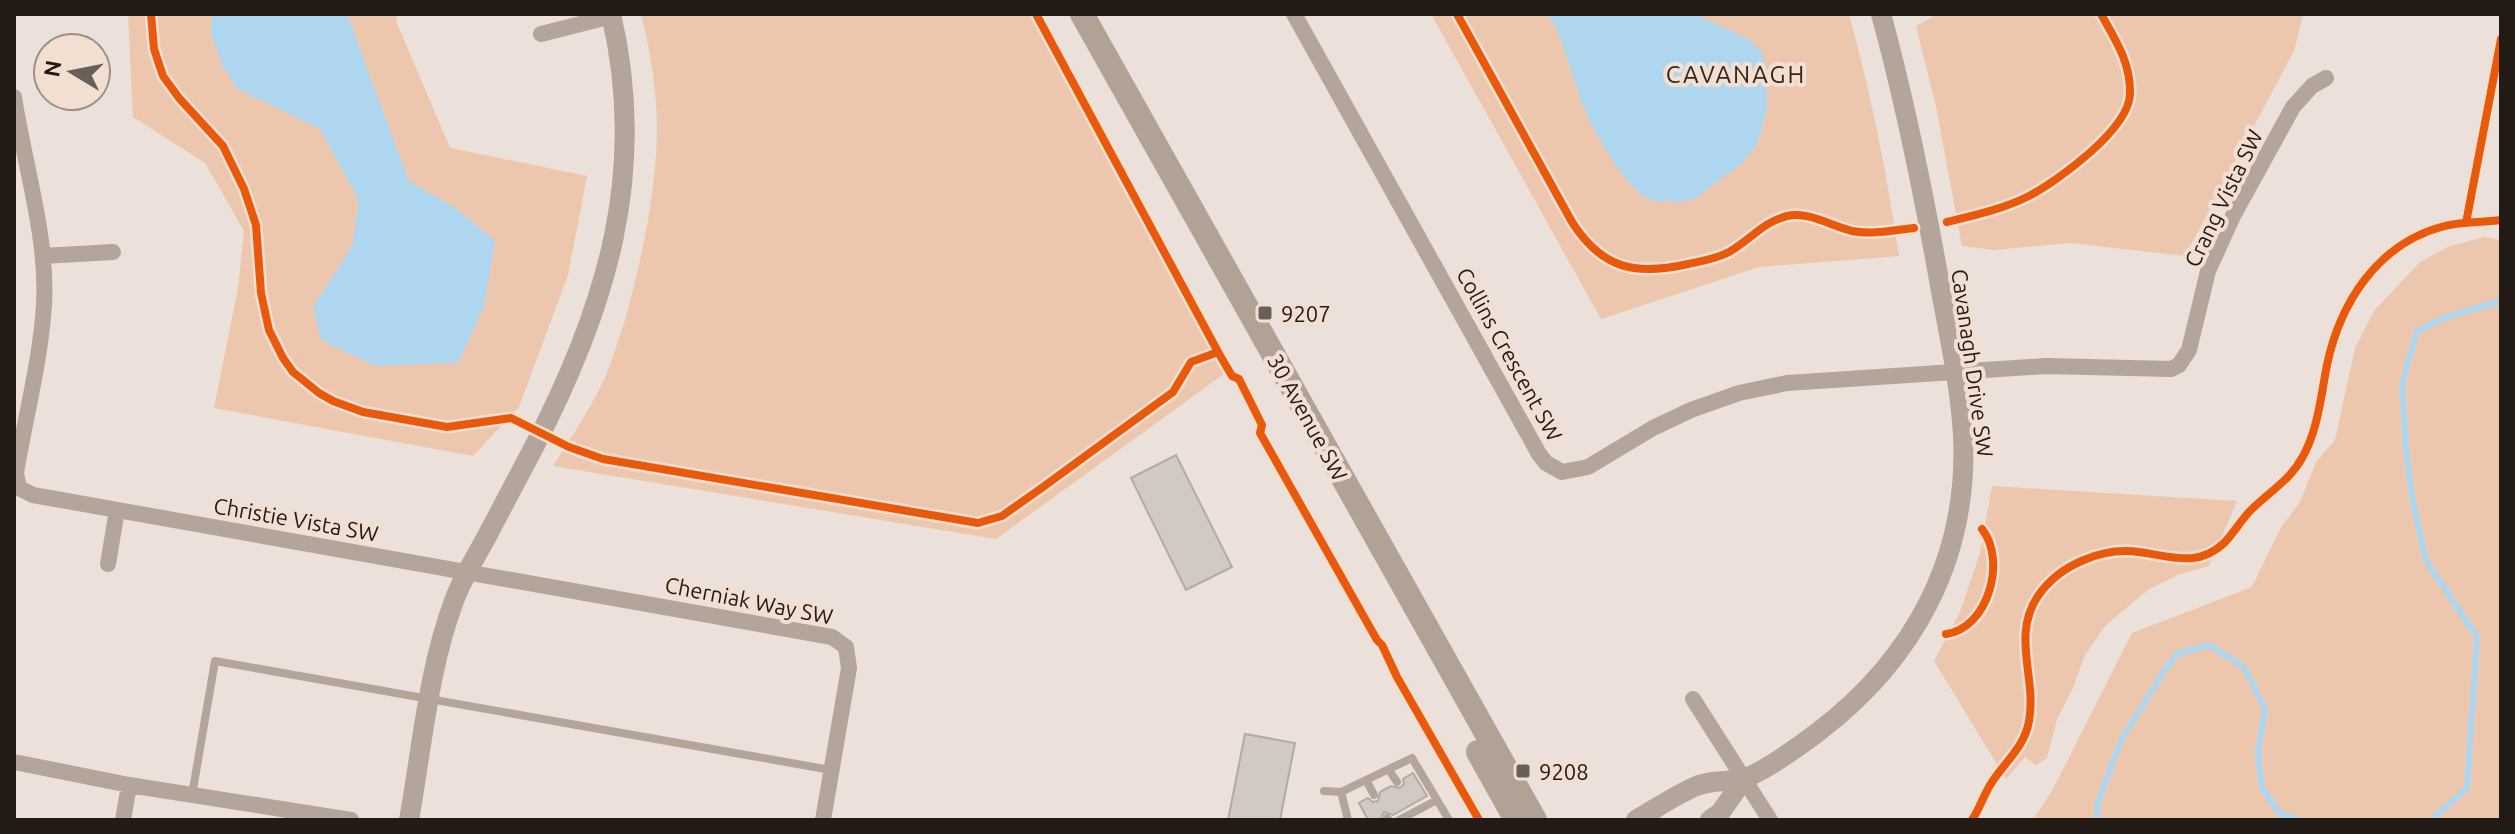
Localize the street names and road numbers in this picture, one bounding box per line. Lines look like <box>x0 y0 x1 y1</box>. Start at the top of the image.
street label: Crang Vista SW <box>2179 125 2267 271</box>
street label: Collins Crescent SW <box>1452 263 1568 445</box>
street label: Cavanagh Drive SW <box>1947 267 1999 459</box>
street label: 30 Avenue SW <box>1263 349 1353 485</box>
street label: Christie Vista SW <box>212 492 380 546</box>
street label: Cherniak Way SW <box>663 571 835 629</box>

